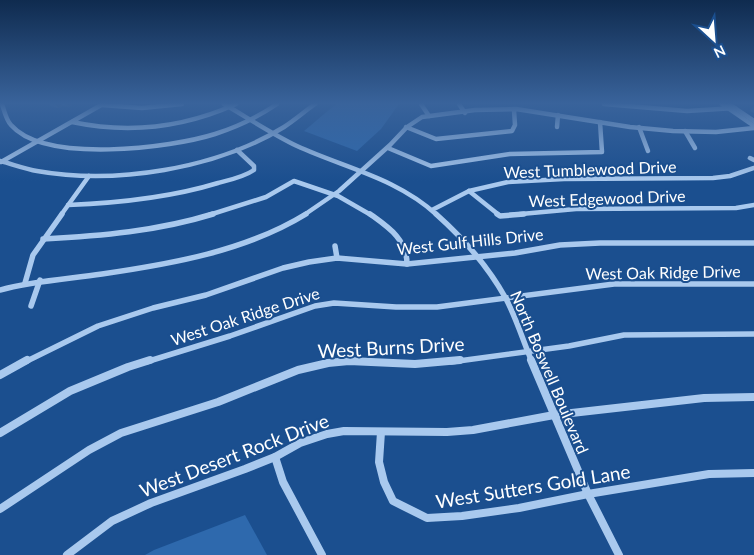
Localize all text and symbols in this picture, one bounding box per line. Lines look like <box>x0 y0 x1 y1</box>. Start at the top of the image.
north arrow <box>689 15 739 65</box>
text: N <box>711 42 728 62</box>
street label: West Tumblewood Drive <box>503 156 677 182</box>
street label: West Edgewood Drive <box>528 186 686 210</box>
street label: West Gulf Hills Drive <box>396 224 544 258</box>
street label: West Oak Ridge Drive <box>585 261 741 283</box>
street label: West Oak Ridge Drive <box>168 283 322 349</box>
street label: North Boswell Boulevard <box>507 288 593 456</box>
street label: West Burns Drive <box>317 332 465 362</box>
street label: West Desert Rock Drive <box>136 408 332 502</box>
street label: West Sutters Gold Lane <box>434 459 632 513</box>

